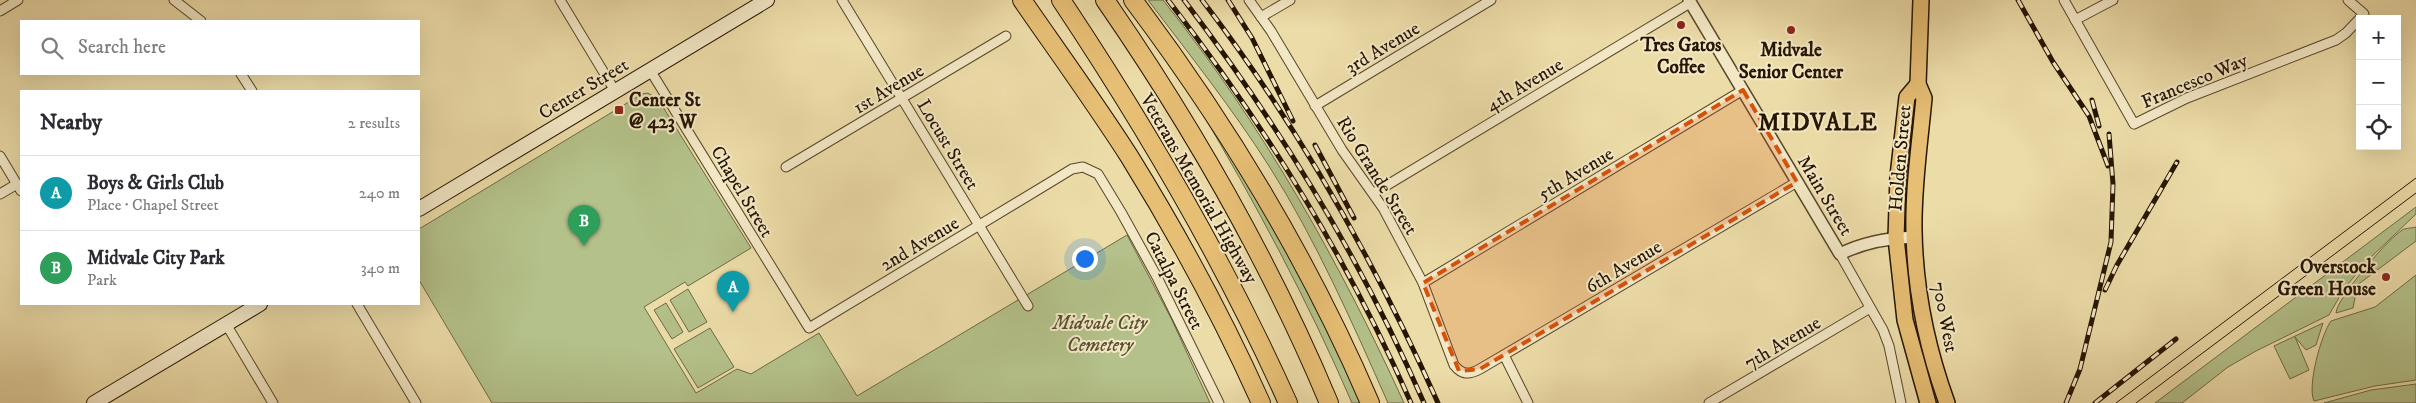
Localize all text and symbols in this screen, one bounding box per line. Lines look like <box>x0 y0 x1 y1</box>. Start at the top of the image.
map controls <box>2356 15 2401 150</box>
button: + <box>2356 15 2401 60</box>
street label: 3rd Avenue <box>1342 17 1424 79</box>
marker: Tres Gatos Coffee <box>1675 19 1687 31</box>
search box <box>20 20 420 75</box>
marker: Midvale Senior Center <box>1785 24 1797 36</box>
icon: search <box>38 34 66 62</box>
place label: Tres Gatos Coffee <box>1640 34 1722 79</box>
text: Search here <box>78 36 166 59</box>
place label: Midvale Senior Center <box>1739 39 1844 84</box>
street label: Francesco Way <box>2138 48 2252 114</box>
street label: 4th Avenue <box>1482 53 1568 117</box>
street label: Center Street <box>535 54 633 125</box>
street label: 1st Avenue <box>849 59 928 119</box>
button: − <box>2356 60 2401 105</box>
place label: Center St @ 423 W <box>629 89 701 134</box>
street label: Veterans Memorial Highway <box>1134 89 1263 289</box>
street label: Locust Street <box>912 95 984 194</box>
marker: Center St @ 423 W <box>613 104 625 116</box>
street label: Holden Street <box>1884 104 1917 212</box>
button: locate <box>2356 105 2401 150</box>
district label: MIDVALE <box>1758 108 1878 138</box>
text: Nearby <box>40 110 102 136</box>
street label: Rio Grande Street <box>1331 112 1422 239</box>
text: 2 results <box>348 113 400 133</box>
street label: Chapel Street <box>705 142 778 242</box>
street label: 5th Avenue <box>1534 143 1618 206</box>
street label: Main Street <box>1792 152 1858 240</box>
text: Boys & Girls Club <box>87 172 224 195</box>
text: A <box>51 183 61 203</box>
text: 240 m <box>359 183 400 203</box>
text: Place · Chapel Street <box>87 195 219 215</box>
pin: B <box>568 205 600 246</box>
street label: 2nd Avenue <box>876 212 963 277</box>
street label: Catalpa Street <box>1139 228 1208 334</box>
street label: 6th Avenue <box>1582 236 1666 299</box>
your location <box>1072 246 1098 272</box>
text: Midvale City Park <box>87 247 225 270</box>
place label: Overstock Green House <box>2278 256 2377 301</box>
text: B <box>51 258 61 278</box>
text: 340 m <box>361 258 400 278</box>
text: Park <box>87 270 117 290</box>
pin: A <box>717 271 749 312</box>
marker: Overstock Green House <box>2380 271 2392 283</box>
street label: 700 West <box>1926 280 1963 354</box>
street label: 7th Avenue <box>1740 311 1825 375</box>
park label: Midvale City Cemetery <box>1051 312 1149 357</box>

